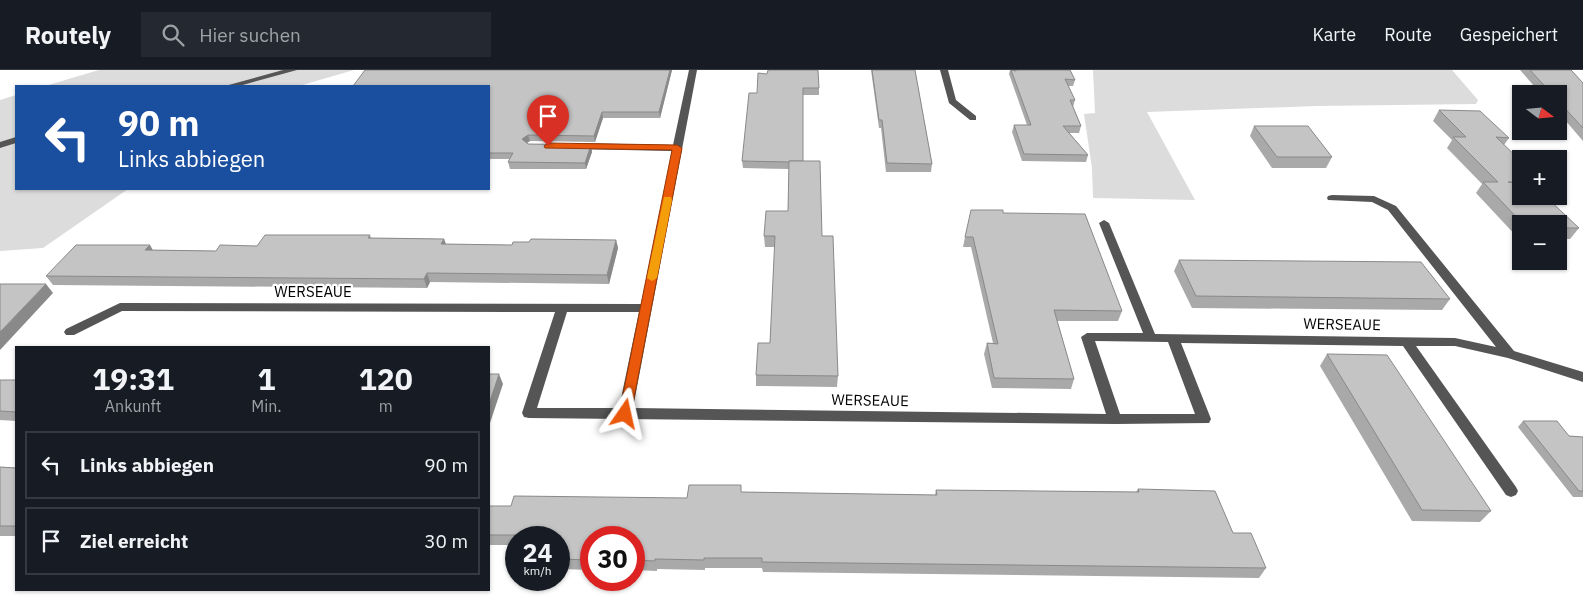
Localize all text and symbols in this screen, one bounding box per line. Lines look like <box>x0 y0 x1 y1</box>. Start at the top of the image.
search box <box>141 12 491 57</box>
text: Routely <box>25 19 111 51</box>
icon: search <box>159 21 187 49</box>
text: Hier suchen <box>199 23 301 47</box>
text: Karte <box>1313 23 1356 46</box>
text: Route <box>1384 23 1432 46</box>
text: Gespeichert <box>1460 23 1558 46</box>
north arrow <box>1512 85 1568 140</box>
map controls <box>1512 85 1567 270</box>
pin <box>527 95 569 146</box>
text: 90 m <box>118 100 200 146</box>
icon: arrive <box>534 102 562 130</box>
icon: left <box>35 105 100 170</box>
text: Links abbiegen <box>118 144 265 173</box>
button: + <box>1512 150 1567 205</box>
button: − <box>1512 215 1567 270</box>
street label: WERSEAUE <box>274 282 352 301</box>
street label: WERSEAUE <box>1303 314 1381 334</box>
text: 19:31 <box>92 359 174 398</box>
text: 1 <box>257 359 275 398</box>
text: 120 <box>359 359 413 398</box>
position arrow <box>598 387 650 439</box>
street label: WERSEAUE <box>831 390 909 410</box>
text: Ankunft <box>105 396 161 416</box>
text: Min. <box>251 396 282 416</box>
text: m <box>379 396 393 416</box>
icon: left <box>37 451 65 479</box>
text: Links abbiegen <box>80 453 214 477</box>
text: 90 m <box>424 453 468 477</box>
speed limit sign: 30 <box>580 526 645 591</box>
icon: arrive <box>37 527 65 555</box>
text: Ziel erreicht <box>80 529 188 553</box>
text: 30 m <box>424 529 468 553</box>
text: 24 <box>522 536 553 569</box>
text: km/h <box>523 563 552 578</box>

